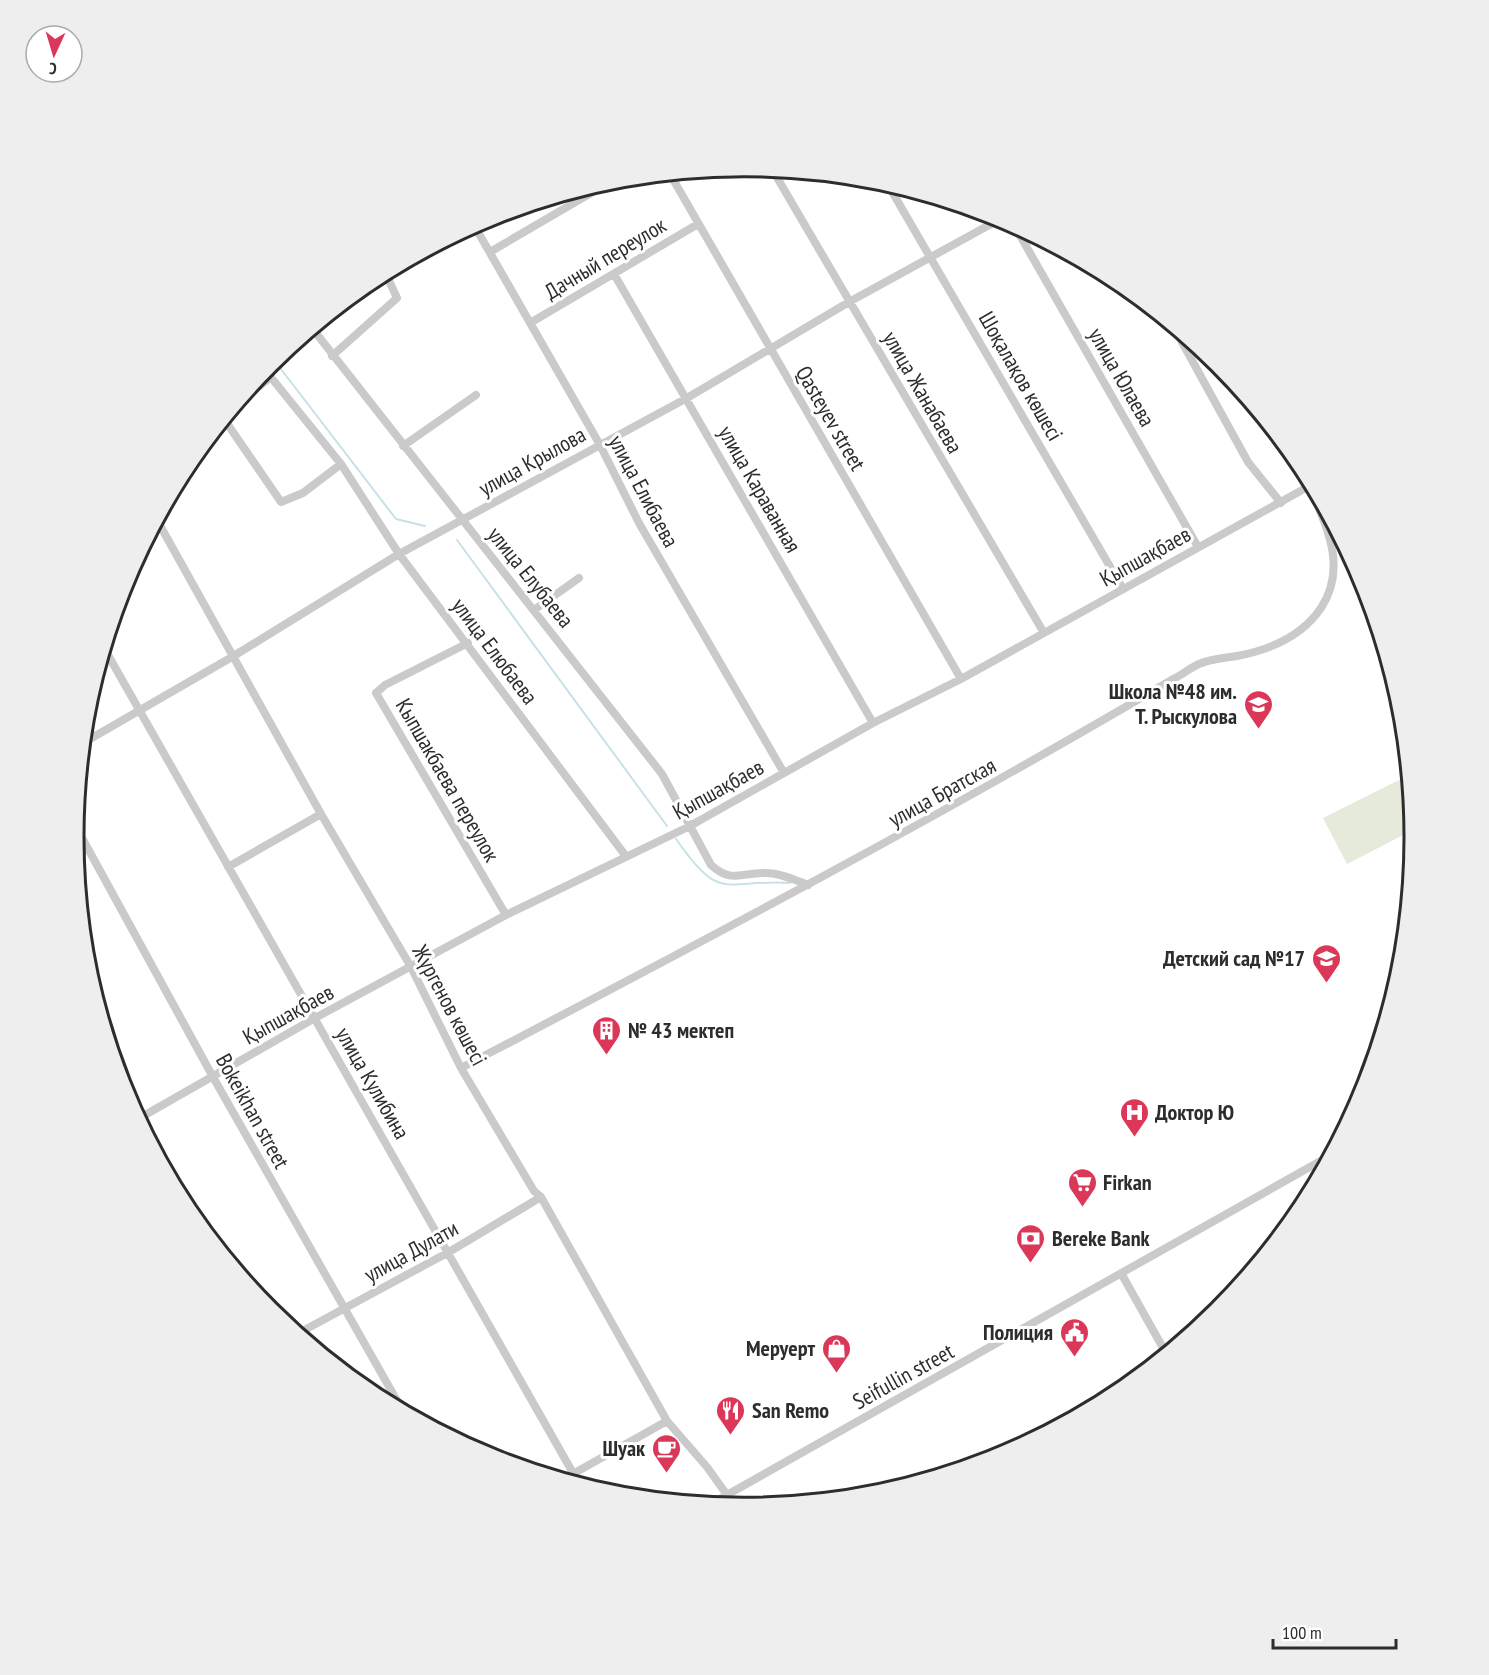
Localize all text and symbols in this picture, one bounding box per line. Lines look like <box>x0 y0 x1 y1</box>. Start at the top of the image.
north arrow <box>24 24 84 84</box>
text: С <box>48 59 57 79</box>
street label: Дачный переулок <box>539 210 671 305</box>
street label: Шоқалақов көшесі <box>973 306 1069 446</box>
street label: улица Юлаева <box>1082 323 1162 431</box>
street label: улица Жанабаева <box>877 326 969 458</box>
street label: Qasteyev street <box>790 361 872 475</box>
street label: улица Крылова <box>474 420 590 502</box>
street label: улица Караванная <box>712 421 808 557</box>
street label: улица Елибаева <box>603 430 685 552</box>
street label: Қыпшақбаев <box>1095 520 1195 592</box>
street label: улица Елубаева <box>482 521 580 633</box>
street label: улица Елюбаева <box>446 592 544 710</box>
place label: Школа №48 им. Т. Рыскулова <box>1109 677 1237 730</box>
school or university icon: Школа №48 им. Т. Рыскулова <box>1242 688 1274 730</box>
street label: Кыпшакбаева переулок <box>390 693 506 867</box>
street label: улица Братская <box>883 751 1001 833</box>
street label: Қыпшақбаев <box>668 753 768 825</box>
street label: Жүргенов көшесі <box>406 939 494 1070</box>
school or university icon: Детский сад №17 <box>1310 942 1342 984</box>
place label: Детский сад №17 <box>1163 944 1305 972</box>
street label: Қыпшақбаев <box>238 978 338 1050</box>
building icon: № 43 мектеп <box>591 1014 623 1056</box>
place label: № 43 мектеп <box>628 1016 734 1044</box>
street label: улица Кулибина <box>330 1022 416 1144</box>
street label: Bokeikhan street <box>210 1049 296 1173</box>
hospital icon: Доктор Ю <box>1118 1096 1150 1138</box>
place label: Доктор Ю <box>1155 1098 1234 1126</box>
supermarket icon: Firkan <box>1066 1166 1098 1208</box>
place label: Firkan <box>1103 1168 1152 1196</box>
street label: улица Дулати <box>359 1214 463 1288</box>
bank icon: Bereke Bank <box>1015 1222 1047 1264</box>
place label: Bereke Bank <box>1052 1224 1151 1252</box>
public building icon: Полиция <box>1058 1316 1090 1358</box>
place label: Полиция <box>983 1318 1053 1346</box>
shop icon: Меруерт <box>820 1332 852 1374</box>
place label: Меруерт <box>746 1334 815 1362</box>
street label: Seifullin street <box>848 1337 958 1415</box>
restaurant icon: San Remo <box>715 1394 747 1436</box>
place label: San Remo <box>752 1396 829 1424</box>
cafe icon: Шуак <box>650 1432 682 1474</box>
place label: Шуак <box>603 1434 646 1462</box>
scale bar <box>1273 1612 1396 1650</box>
text: 100 m <box>1282 1621 1322 1644</box>

